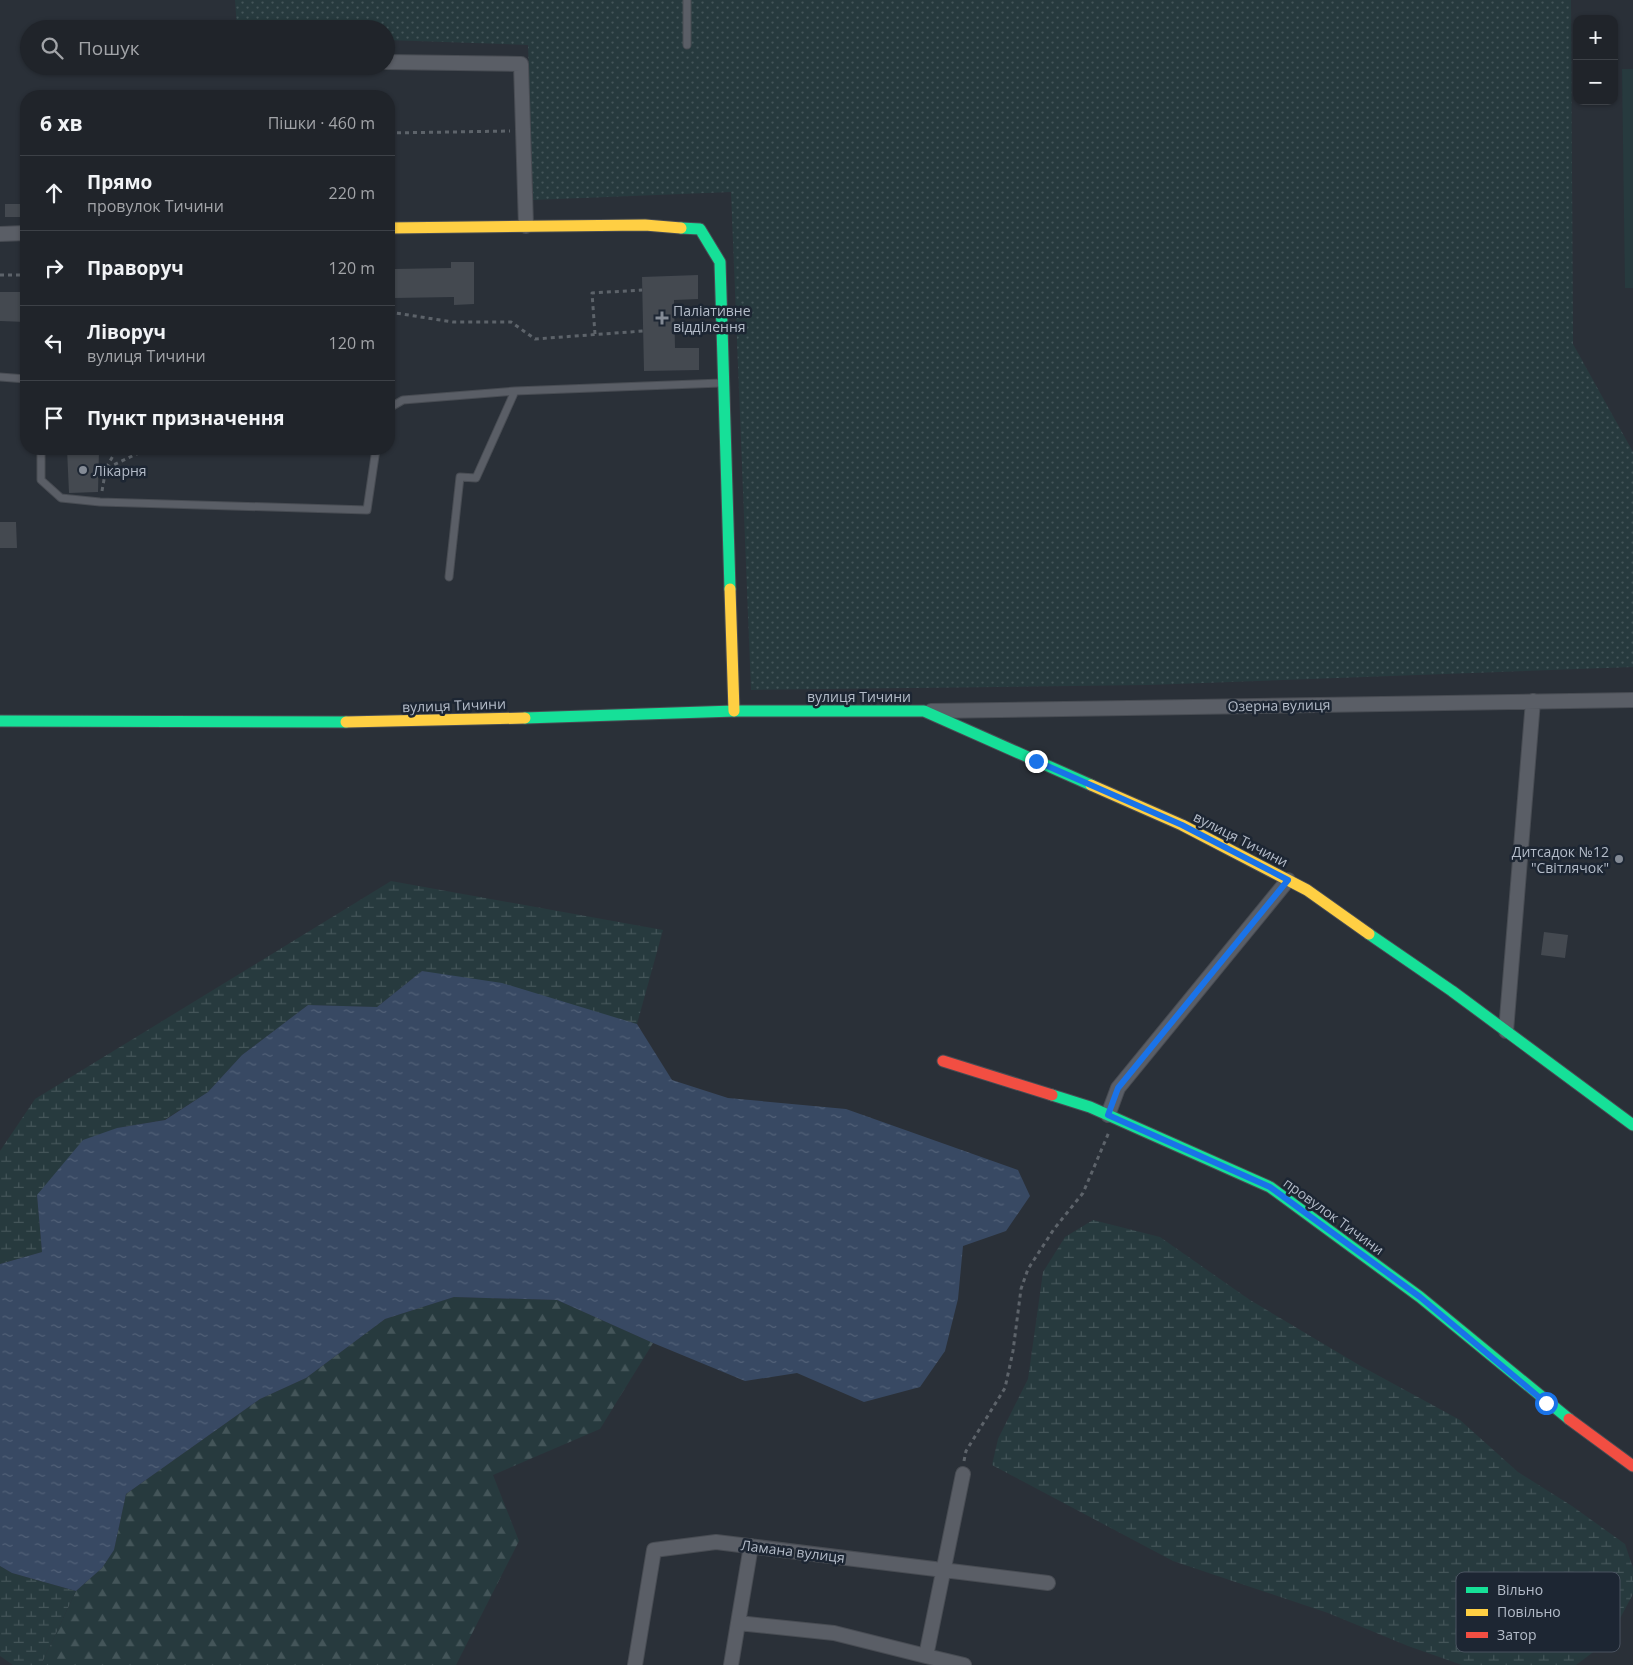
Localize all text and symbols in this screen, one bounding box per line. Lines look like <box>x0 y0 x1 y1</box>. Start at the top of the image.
map controls <box>1573 15 1618 105</box>
button: + <box>1573 15 1618 60</box>
search box <box>20 20 395 75</box>
icon: search <box>38 34 66 62</box>
text: Пошук <box>78 35 140 61</box>
button: − <box>1573 60 1618 105</box>
text: 6 хв <box>40 109 83 137</box>
text: Пішки · 460 m <box>268 112 375 134</box>
text: Прямо <box>87 169 152 195</box>
icon: ahead <box>40 179 68 207</box>
text: 220 m <box>329 182 375 204</box>
text: провулок Тичини <box>87 195 224 217</box>
icon: right <box>40 254 68 282</box>
text: Праворуч <box>87 255 184 281</box>
text: 120 m <box>329 257 375 279</box>
place label: Паліативне відділення <box>673 301 751 336</box>
marker: Паліативне відділення <box>655 311 669 325</box>
text: Ліворуч <box>87 319 166 345</box>
icon: left <box>40 329 68 357</box>
text: 120 m <box>329 332 375 354</box>
text: вулиця Тичини <box>87 345 206 367</box>
icon: arrive <box>40 404 68 432</box>
text: Пункт призначення <box>87 405 285 431</box>
place label: Лікарня <box>93 461 147 480</box>
marker: Лікарня <box>77 464 89 476</box>
street label: вулиця Тичини <box>807 687 911 706</box>
street label: вулиця Тичини <box>402 694 506 716</box>
street label: Озерна вулиця <box>1227 695 1331 715</box>
route end <box>1025 750 1048 773</box>
street label: вулиця Тичини <box>1190 807 1292 871</box>
place label: Дитсадок №12 "Світлячок" <box>1512 842 1609 877</box>
marker: Дитсадок №12 "Світлячок" <box>1613 853 1625 865</box>
street label: провулок Тичини <box>1280 1173 1388 1259</box>
route start <box>1535 1392 1558 1415</box>
street label: Ламана вулиця <box>740 1535 846 1567</box>
legend <box>1456 1572 1620 1652</box>
text: Вільно <box>1497 1580 1543 1599</box>
text: Повільно <box>1497 1602 1561 1621</box>
text: Затор <box>1497 1625 1537 1644</box>

